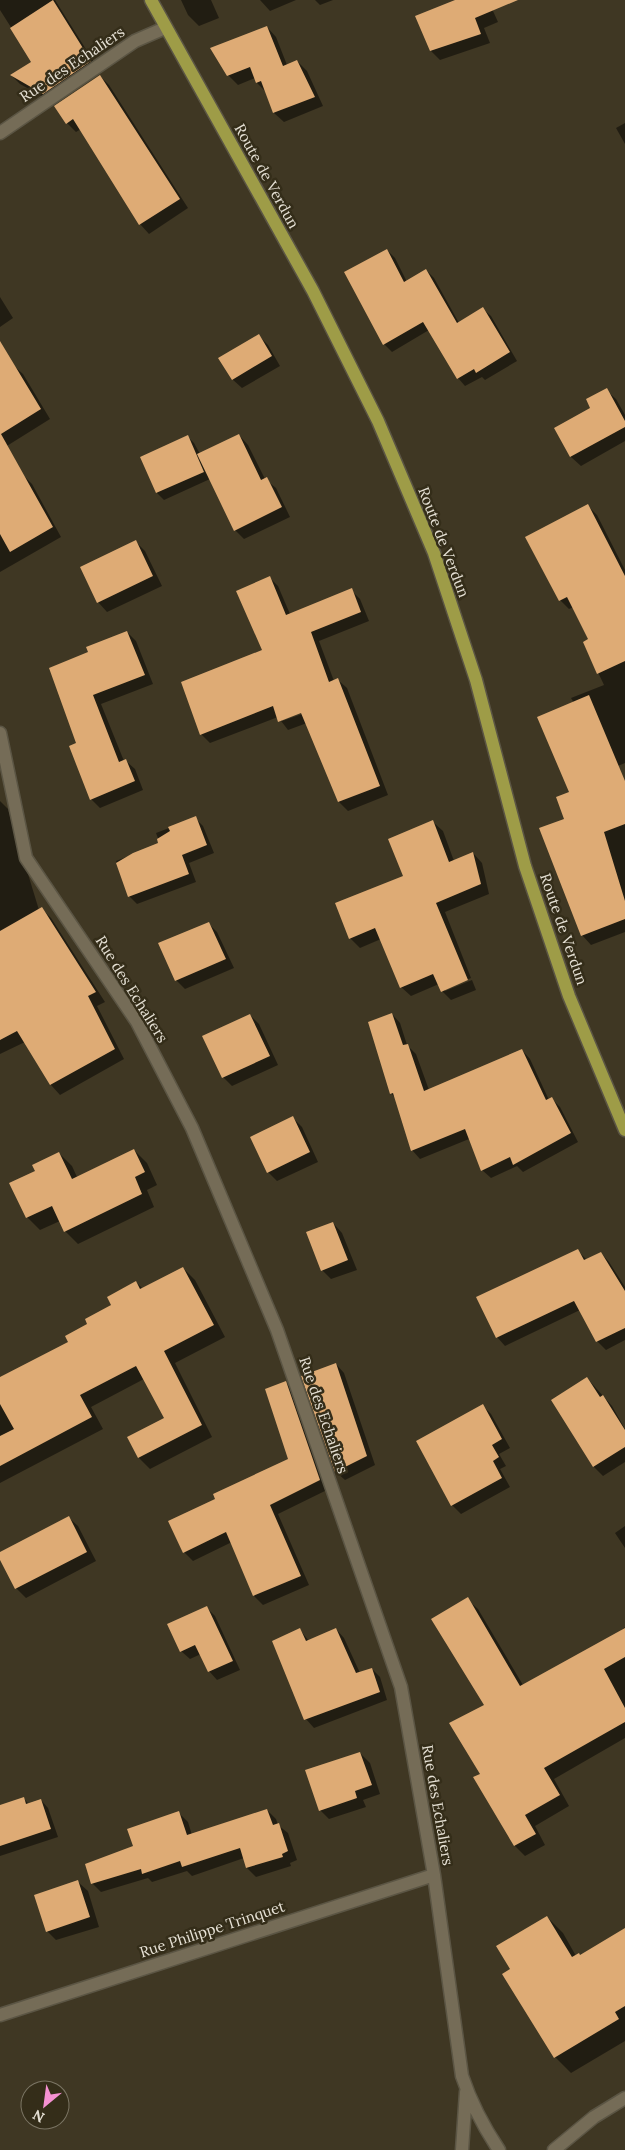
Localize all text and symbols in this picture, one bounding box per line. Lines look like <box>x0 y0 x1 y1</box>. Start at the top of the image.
street label: Rue des Echaliers <box>16 22 128 106</box>
street label: Route de Verdun <box>230 120 304 232</box>
street label: Route de Verdun <box>414 484 474 600</box>
street label: Route de Verdun <box>536 871 592 987</box>
street label: Rue des Echaliers <box>92 932 173 1046</box>
street label: Rue des Echaliers <box>295 1354 353 1476</box>
street label: Rue des Echaliers <box>418 1743 458 1867</box>
street label: Rue Philippe Trinquet <box>137 1896 287 1961</box>
north arrow <box>20 2080 70 2130</box>
text: N <box>29 2106 48 2127</box>

